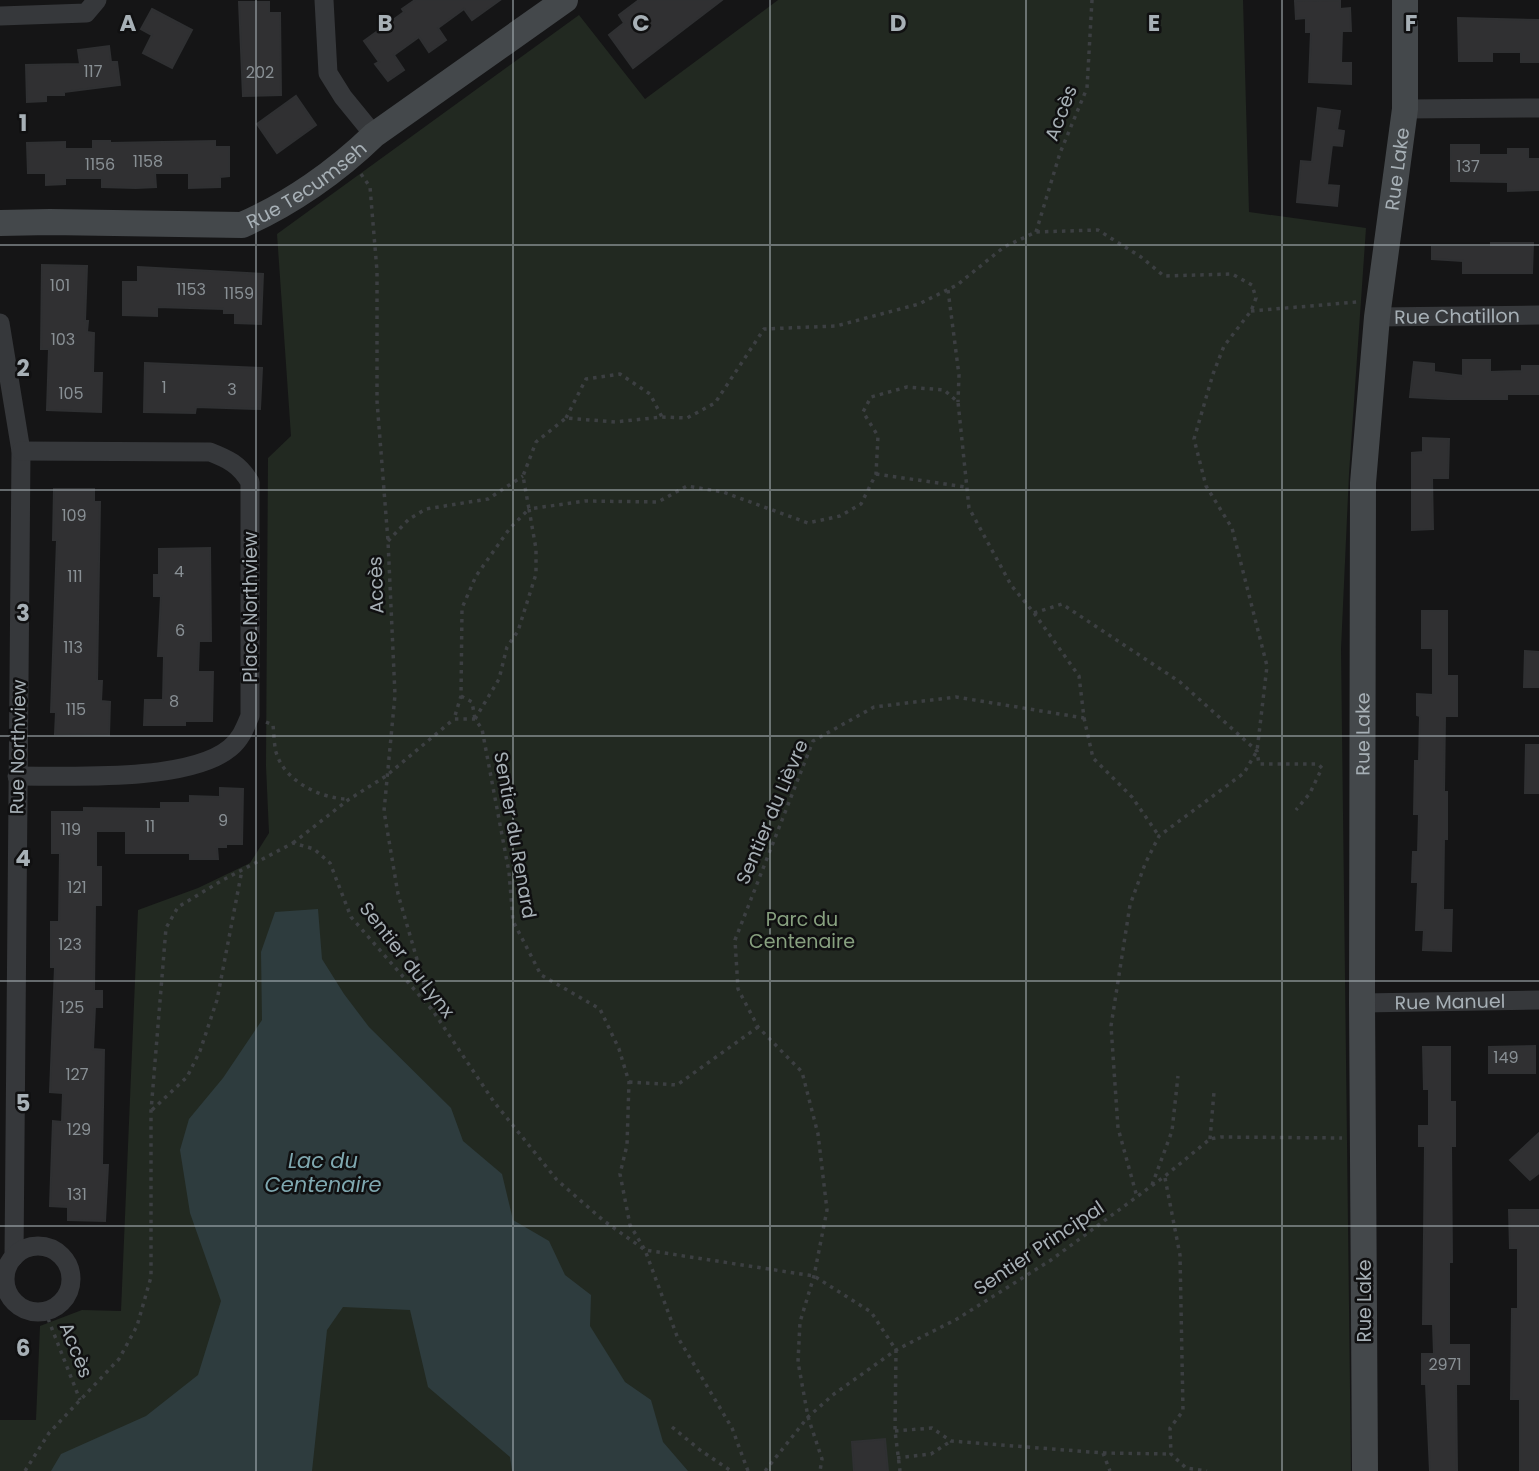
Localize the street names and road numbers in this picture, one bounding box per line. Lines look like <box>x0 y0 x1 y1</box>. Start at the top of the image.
street label: Accès <box>1038 81 1084 145</box>
street label: Rue Lake <box>1378 126 1416 212</box>
street label: Rue Tecumseh <box>242 135 372 235</box>
street label: Rue Chatillon <box>1394 302 1520 330</box>
street label: Place Northview <box>237 531 264 683</box>
street label: Accès <box>362 556 390 614</box>
street label: Rue Northview <box>3 679 33 815</box>
street label: Rue Lake <box>1349 692 1376 776</box>
street label: Sentier du Lièvre <box>729 735 815 889</box>
street label: Sentier du Renard <box>487 749 543 921</box>
street label: Sentier du Lynx <box>353 896 461 1024</box>
street label: Rue Manuel <box>1394 987 1506 1016</box>
street label: Sentier Principal <box>968 1194 1110 1302</box>
street label: Rue Lake <box>1351 1259 1378 1343</box>
street label: Accès <box>53 1318 99 1382</box>

